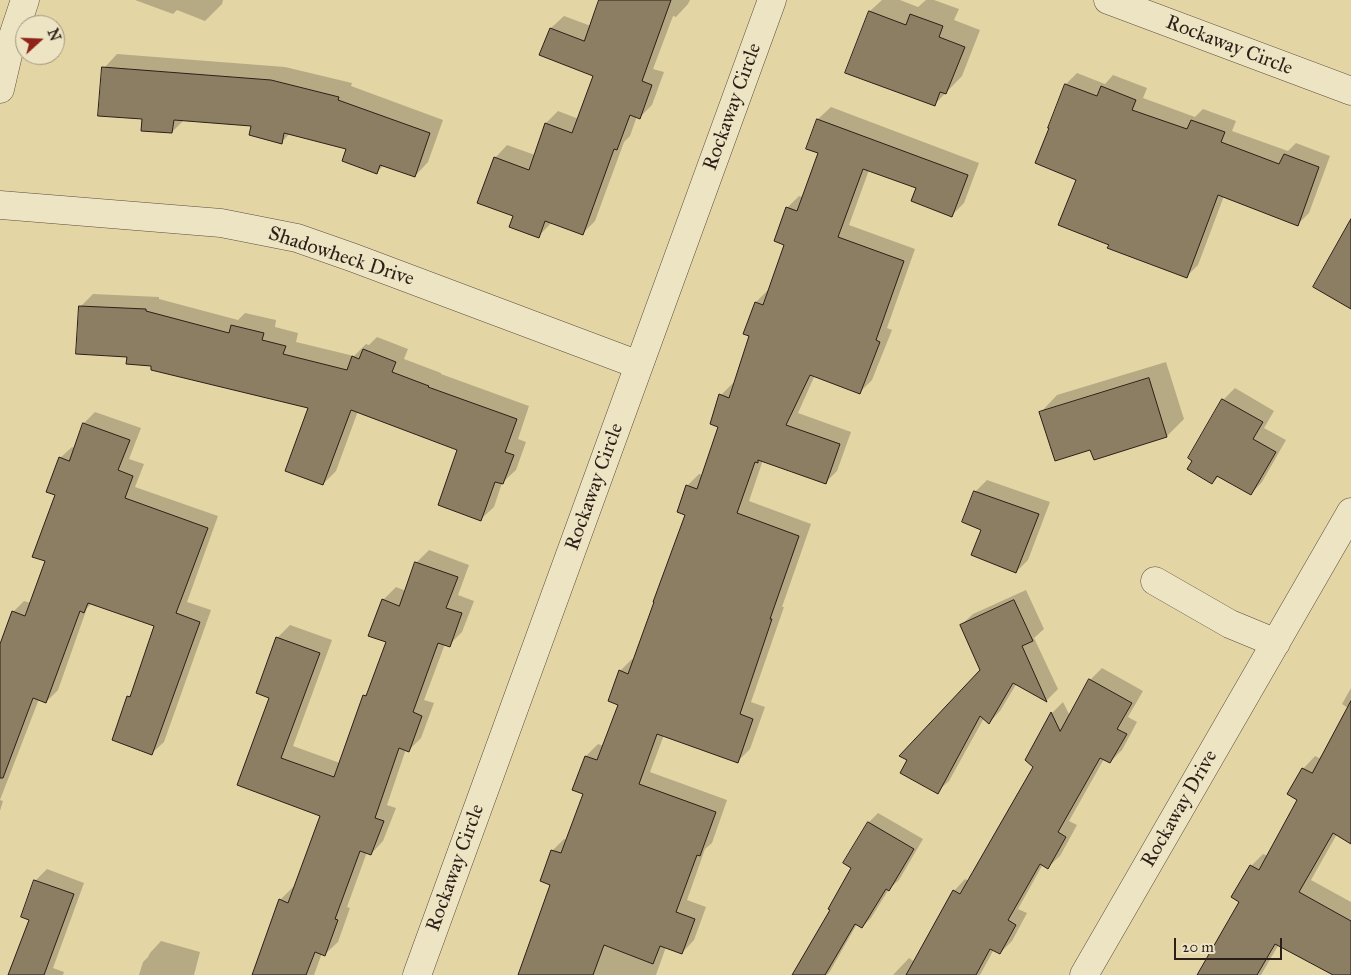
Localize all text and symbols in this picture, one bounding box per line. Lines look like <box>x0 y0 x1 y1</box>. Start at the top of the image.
street label: Rockaway Circle <box>1162 11 1296 81</box>
north arrow <box>15 15 65 65</box>
text: N <box>44 27 64 44</box>
street label: Rockaway Circle <box>699 40 767 174</box>
street label: Shadowheck Drive <box>265 222 417 292</box>
street label: Rockaway Circle <box>561 420 629 554</box>
street label: Rockaway Drive <box>1137 746 1223 872</box>
street label: Rockaway Circle <box>422 801 490 935</box>
scale bar <box>1176 928 1284 960</box>
text: 20 m <box>1182 938 1214 956</box>

